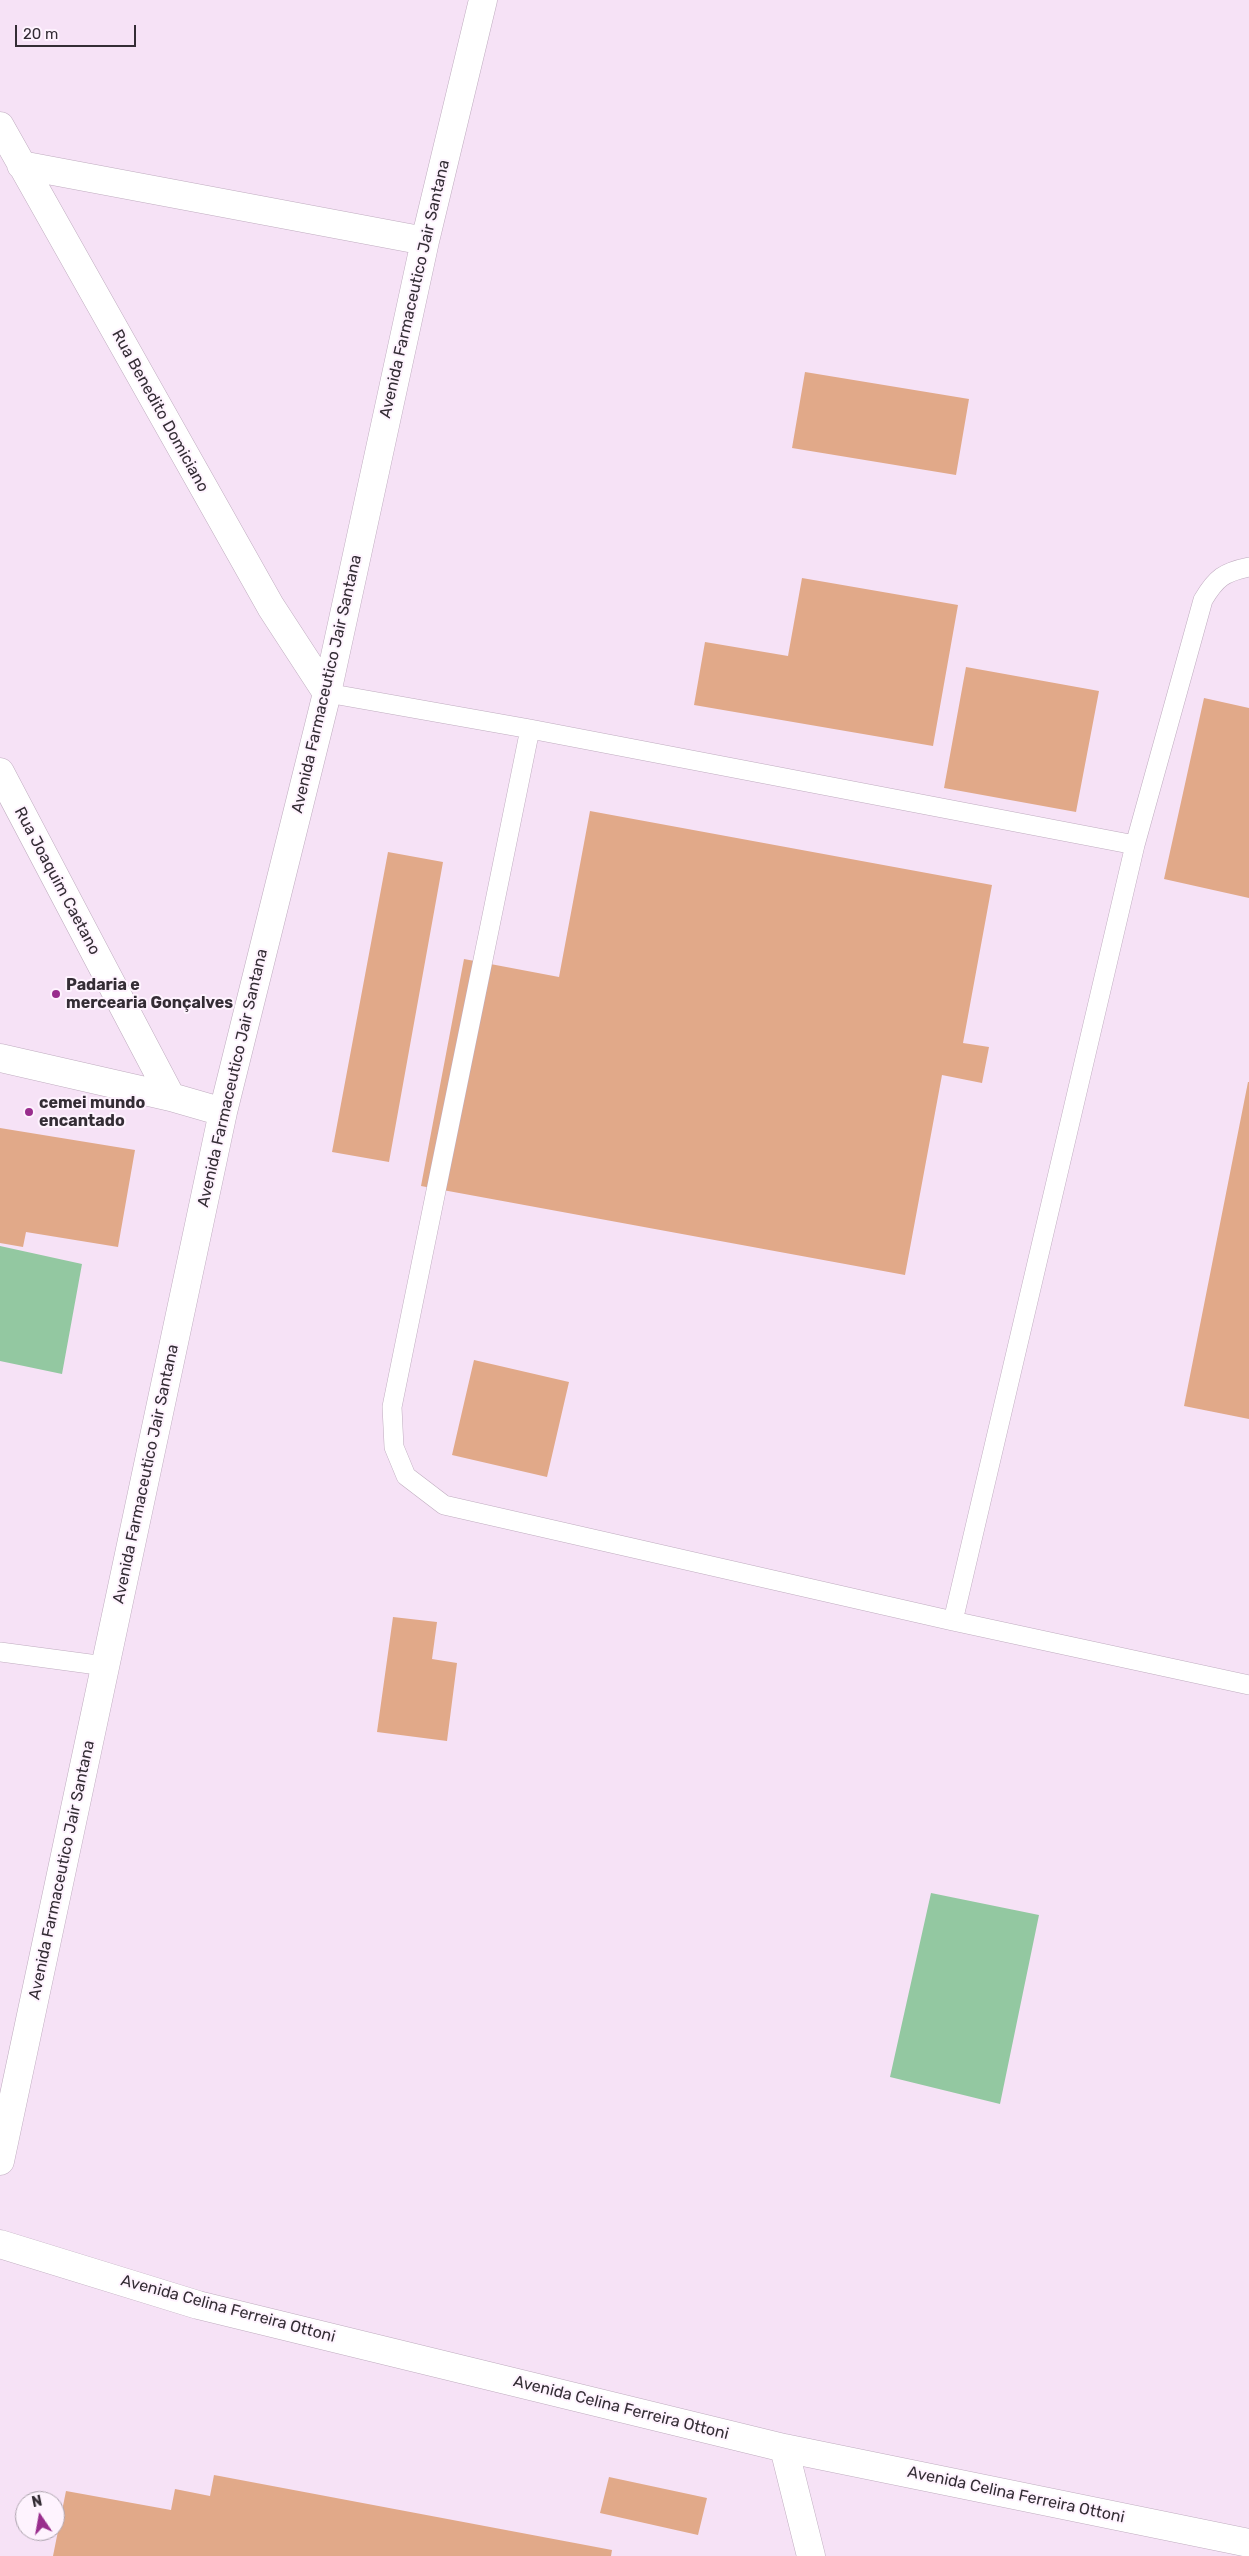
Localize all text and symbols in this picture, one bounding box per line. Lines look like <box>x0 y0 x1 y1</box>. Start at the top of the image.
scale bar <box>18 15 139 47</box>
text: 20 m <box>23 25 58 43</box>
street label: Avenida Farmaceutico Jair Santana <box>376 158 454 420</box>
street label: Rua Benedito Domiciano <box>107 326 213 496</box>
street label: Avenida Farmaceutico Jair Santana <box>288 553 366 815</box>
street label: Rua Joaquim Caetano <box>10 804 104 958</box>
street label: Avenida Farmaceutico Jair Santana <box>194 947 272 1209</box>
place label: Padaria e mercearia Gonçalves <box>66 975 233 1013</box>
marker: Padaria e mercearia Gonçalves <box>50 988 62 1000</box>
place label: cemei mundo encantado <box>39 1093 145 1131</box>
marker: cemei mundo encantado <box>23 1106 35 1118</box>
street label: Avenida Farmaceutico Jair Santana <box>109 1343 183 1605</box>
street label: Avenida Farmaceutico Jair Santana <box>25 1739 99 2001</box>
street label: Avenida Celina Ferreira Ottoni <box>119 2271 337 2347</box>
street label: Avenida Celina Ferreira Ottoni <box>511 2372 731 2444</box>
street label: Avenida Celina Ferreira Ottoni <box>906 2463 1126 2527</box>
north arrow <box>15 2491 65 2541</box>
text: N <box>30 2492 44 2511</box>

